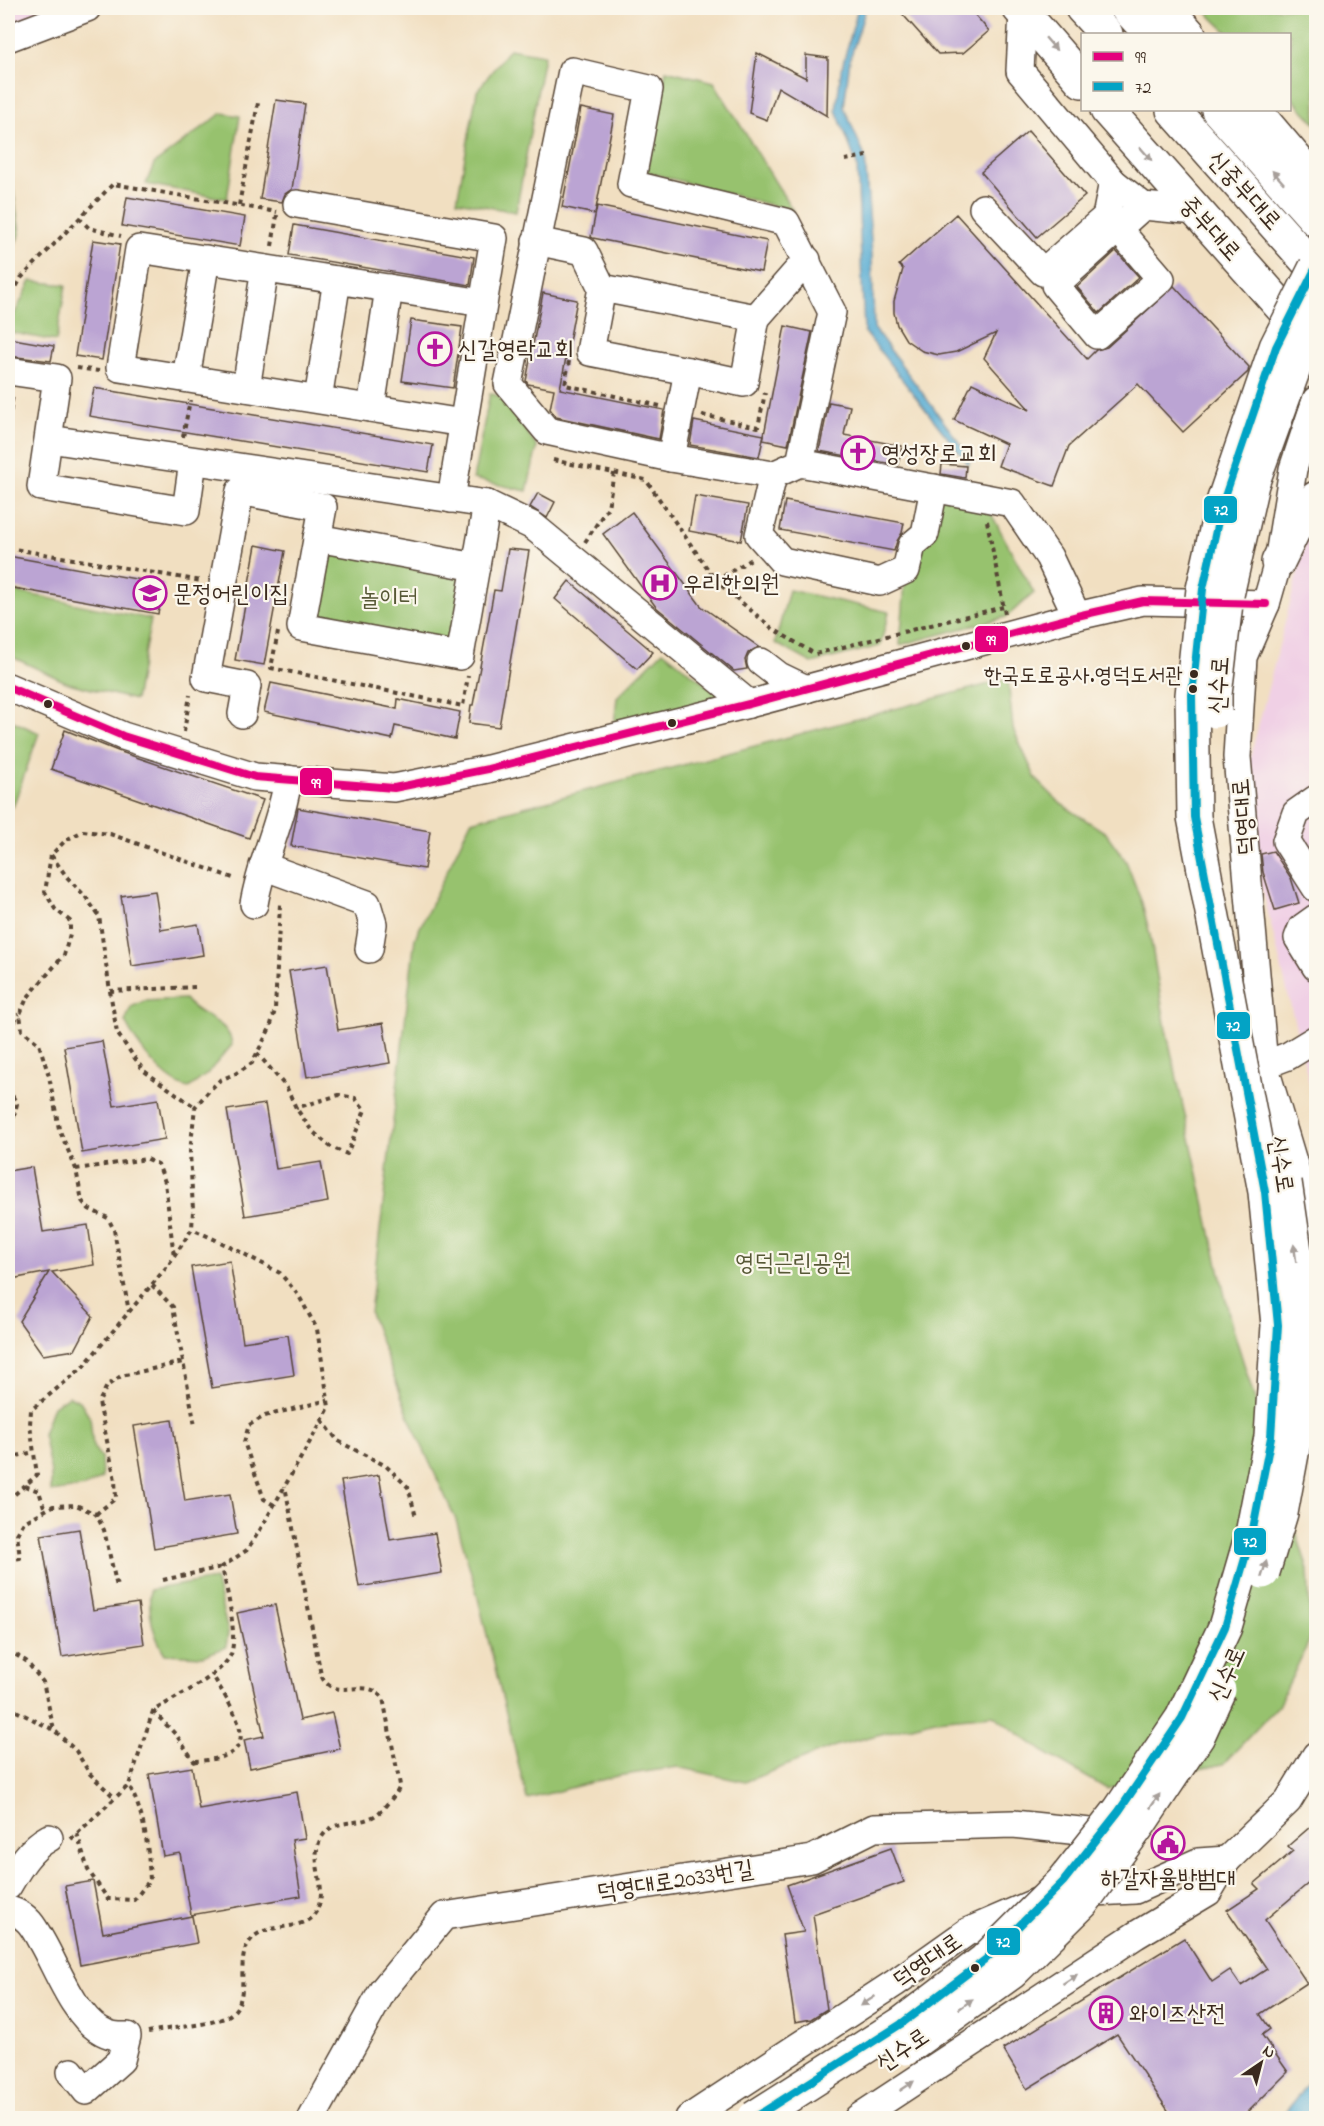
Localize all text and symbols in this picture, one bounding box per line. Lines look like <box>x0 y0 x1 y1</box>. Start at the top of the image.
legend <box>1081 33 1291 111</box>
one-way arrow <box>1044 36 1057 52</box>
text: 99 <box>1135 46 1146 72</box>
text: 72 <box>1135 76 1151 102</box>
street label: 신중부대로 <box>1202 144 1288 236</box>
one-way arrow <box>1139 146 1152 162</box>
one-way arrow <box>1271 169 1285 184</box>
street label: 중부대로 <box>1174 190 1248 266</box>
church icon: 신갈영락교회 <box>417 331 453 367</box>
place label: 신갈영락교회 <box>458 334 574 369</box>
church icon: 영성장로교회 <box>840 435 876 471</box>
place label: 영성장로교회 <box>881 438 997 473</box>
line badge: 72 <box>1203 495 1238 524</box>
text: 72 <box>1214 499 1228 523</box>
hospital icon: 우리한의원 <box>642 565 678 601</box>
place label: 우리한의원 <box>683 568 780 603</box>
school or university icon: 문정어린이집 <box>132 575 168 611</box>
place label: 문정어린이집 <box>173 578 289 613</box>
park label: 놀이터 <box>360 582 418 617</box>
line badge: 99 <box>974 625 1009 653</box>
text: 99 <box>985 629 996 653</box>
unlabelled marker <box>960 640 972 652</box>
street label: 신수로 <box>1201 655 1240 715</box>
place label: 한국도로공사.영덕도서관 <box>984 661 1183 693</box>
marker: 한국도로공사.영덕도서관 <box>1188 668 1200 680</box>
unlabelled marker <box>1187 683 1199 695</box>
unlabelled marker <box>42 698 54 710</box>
unlabelled marker <box>666 717 678 729</box>
line badge: 99 <box>299 767 333 796</box>
text: 99 <box>310 772 321 796</box>
street label: 덕영대로 <box>1225 777 1266 857</box>
line badge: 72 <box>1216 1011 1251 1040</box>
text: 72 <box>1226 1015 1240 1039</box>
street label: 신수로 <box>1258 1133 1301 1196</box>
one-way arrow <box>1291 1243 1300 1262</box>
park label: 영덕근린공원 <box>735 1247 851 1282</box>
line badge: 72 <box>1233 1527 1267 1556</box>
text: 72 <box>1243 1531 1257 1555</box>
one-way arrow <box>1260 1560 1269 1578</box>
street label: 신수로 <box>1201 1641 1256 1709</box>
one-way arrow <box>1149 1794 1161 1810</box>
public building icon: 하갈자율방범대 <box>1150 1825 1186 1861</box>
street label: 덕영대로2033번길 <box>595 1853 756 1912</box>
place label: 하갈자율방범대 <box>1100 1863 1236 1898</box>
street label: 덕영대로 <box>887 1926 970 1999</box>
line badge: 72 <box>986 1927 1021 1956</box>
text: 72 <box>996 1931 1010 1955</box>
unlabelled marker <box>969 1962 981 1974</box>
one-way arrow <box>1062 1974 1078 1985</box>
building icon: 와이즈산전 <box>1088 1995 1124 2031</box>
one-way arrow <box>860 1996 876 2007</box>
place label: 와이즈산전 <box>1129 1998 1226 2033</box>
one-way arrow <box>959 1999 974 2011</box>
street label: 신수로 <box>870 2020 937 2082</box>
north arrow <box>1231 2033 1291 2093</box>
text: N <box>1257 2039 1280 2065</box>
one-way arrow <box>899 2081 915 2092</box>

